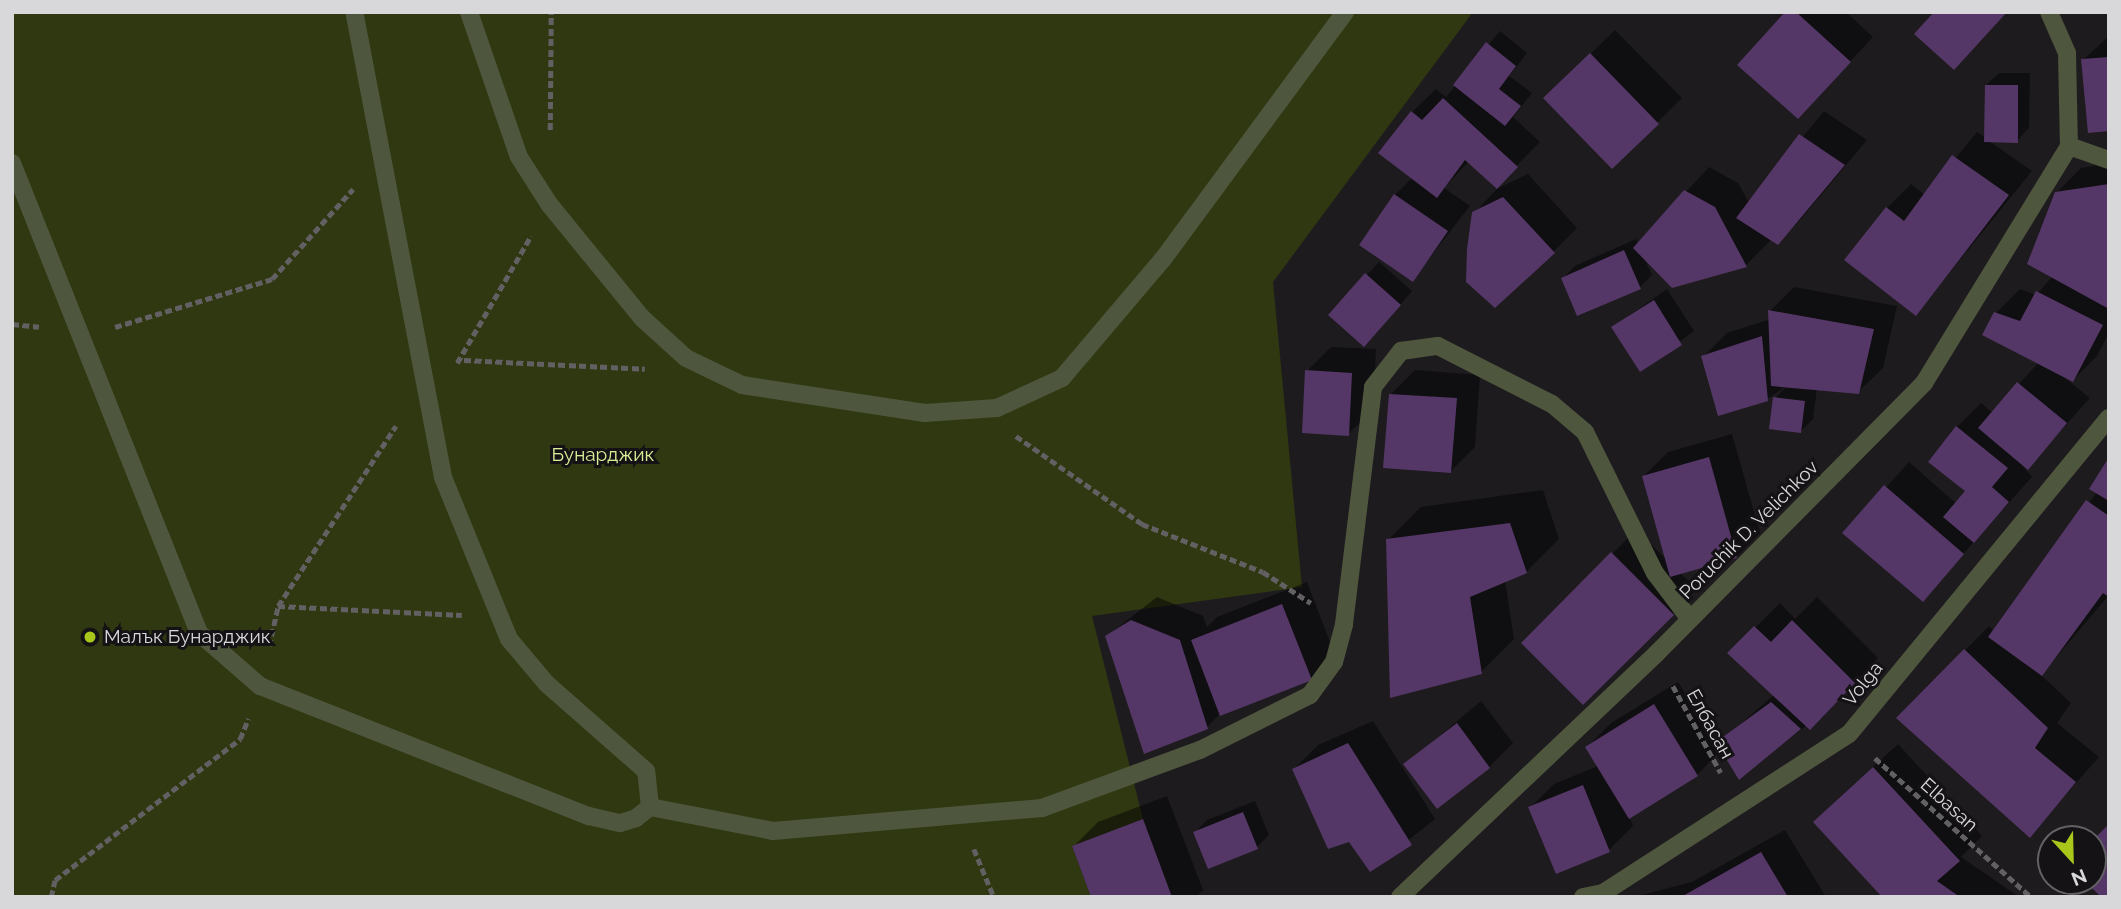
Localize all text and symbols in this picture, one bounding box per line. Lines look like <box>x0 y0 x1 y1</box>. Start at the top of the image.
park label: Бунарджик <box>551 444 655 466</box>
street label: Poruchik D. Velichkov <box>1675 456 1823 604</box>
place label: Малък Бунарджик <box>104 626 271 648</box>
marker: Малък Бунарджик <box>82 629 98 645</box>
street label: Volga <box>1838 657 1888 711</box>
street label: Елбасан <box>1682 685 1738 763</box>
street label: Elbasan <box>1916 773 1982 837</box>
north arrow <box>2037 825 2107 895</box>
text: N <box>2068 865 2090 891</box>

